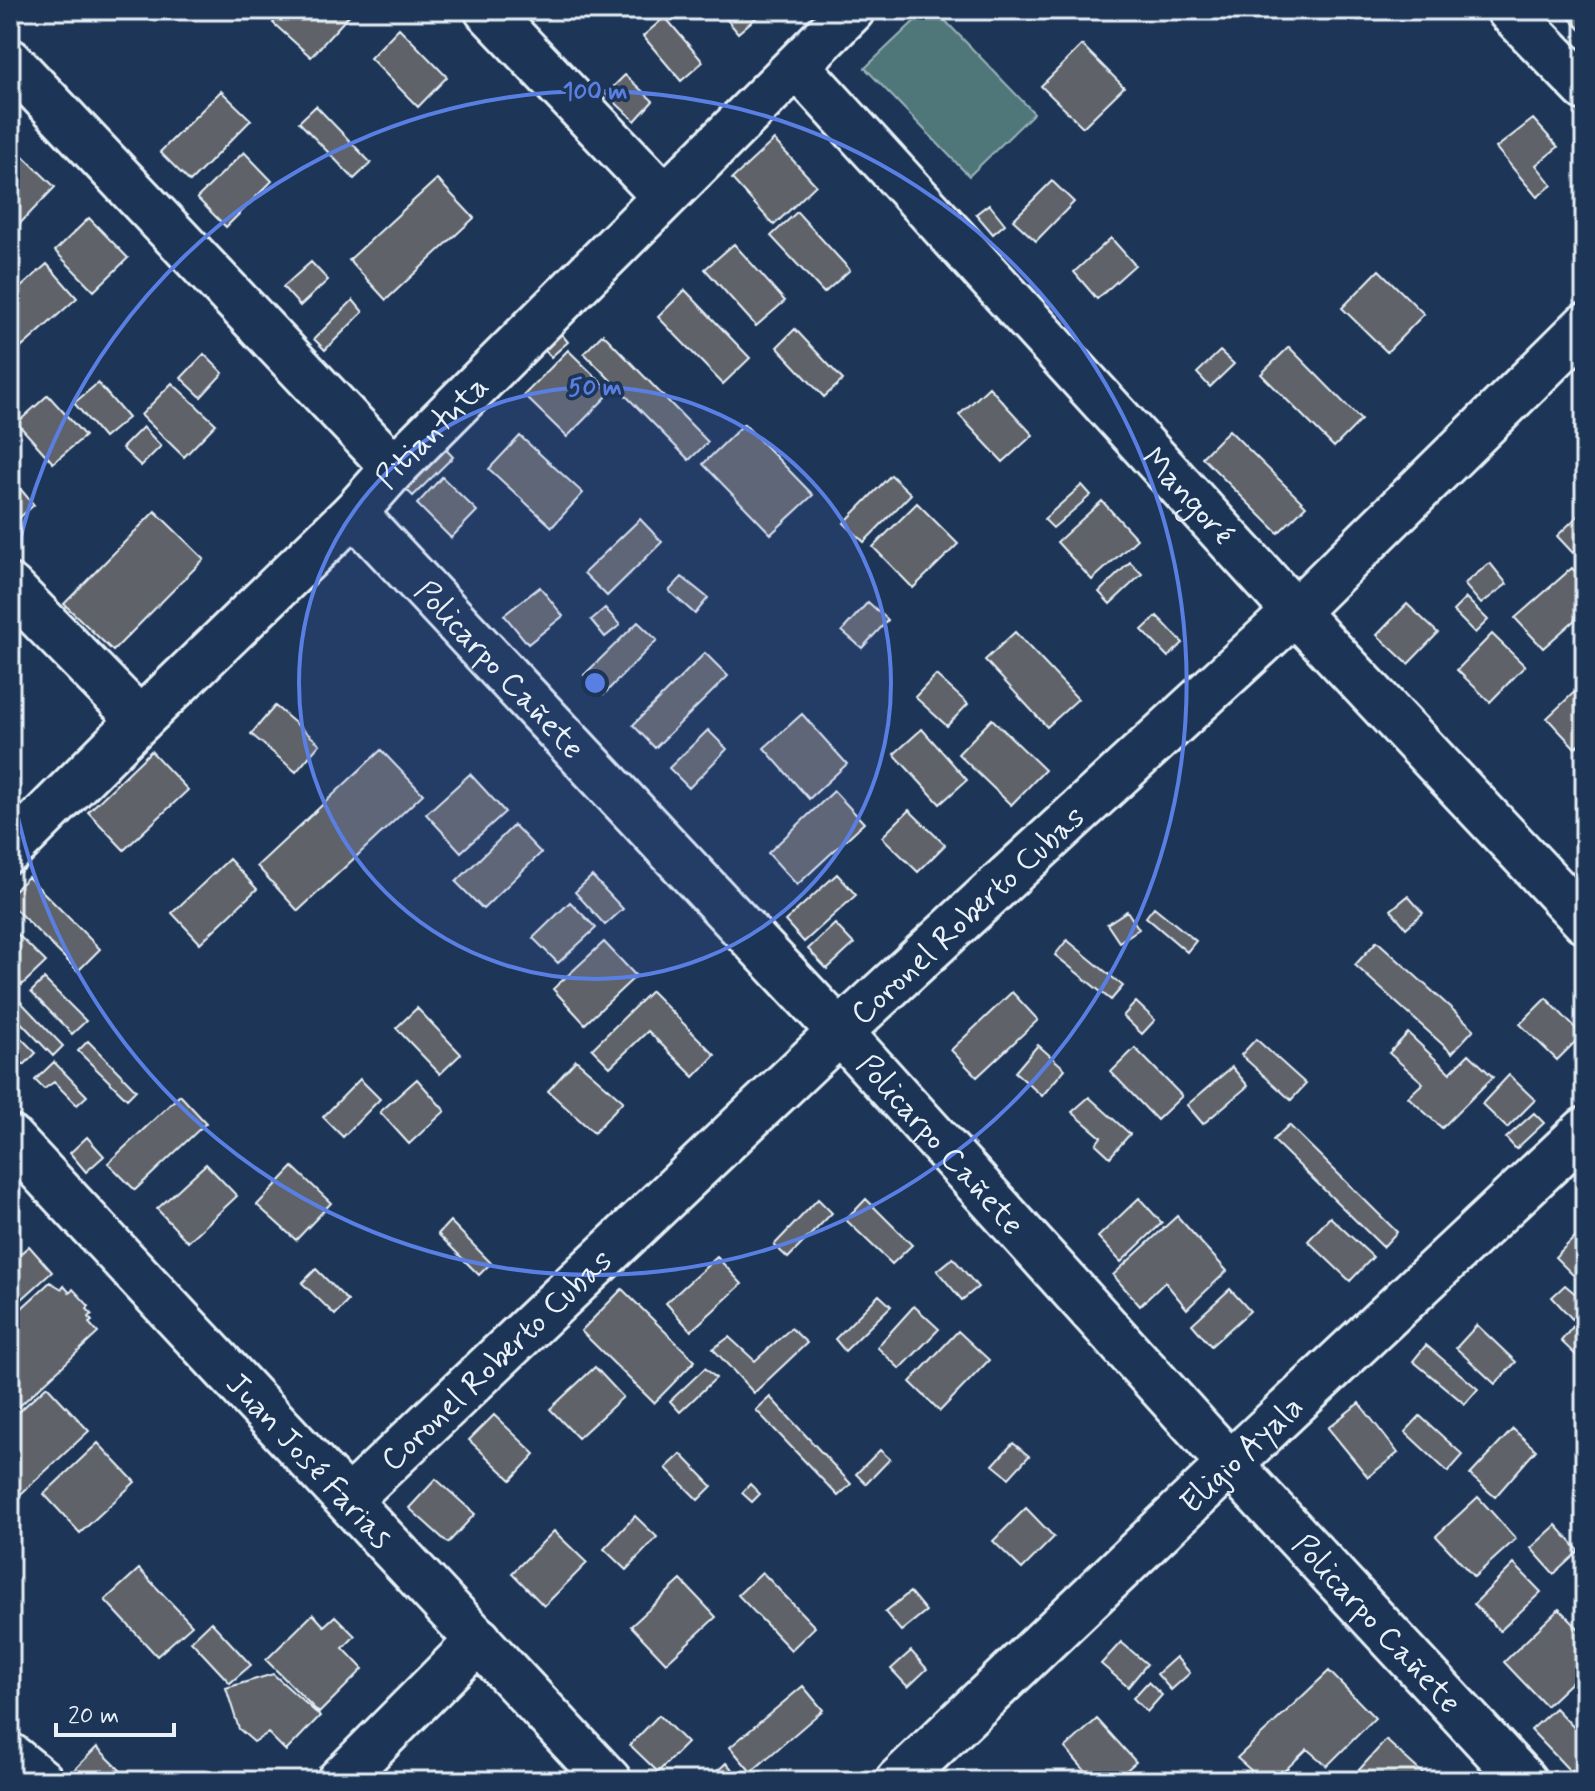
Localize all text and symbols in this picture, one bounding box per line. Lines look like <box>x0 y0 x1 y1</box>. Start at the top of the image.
text: 100 m <box>563 77 627 108</box>
street label: Pitiantuta <box>366 366 499 499</box>
text: 50 m <box>568 373 622 404</box>
street label: Mangoré <box>1132 439 1243 555</box>
street label: Policarpo Cañete <box>405 572 593 769</box>
centre of rings <box>581 669 609 697</box>
street label: Coronel Roberto Cubas <box>842 797 1095 1035</box>
street label: Policarpo Cañete <box>847 1046 1033 1245</box>
street label: Coronel Roberto Cubas <box>372 1241 622 1481</box>
street label: Juan José Farias <box>216 1364 401 1559</box>
street label: Eligio Ayala <box>1172 1387 1313 1524</box>
street label: Policarpo Cañete <box>1282 1525 1470 1723</box>
scale bar <box>56 1687 174 1737</box>
text: 20 m <box>68 1701 119 1732</box>

